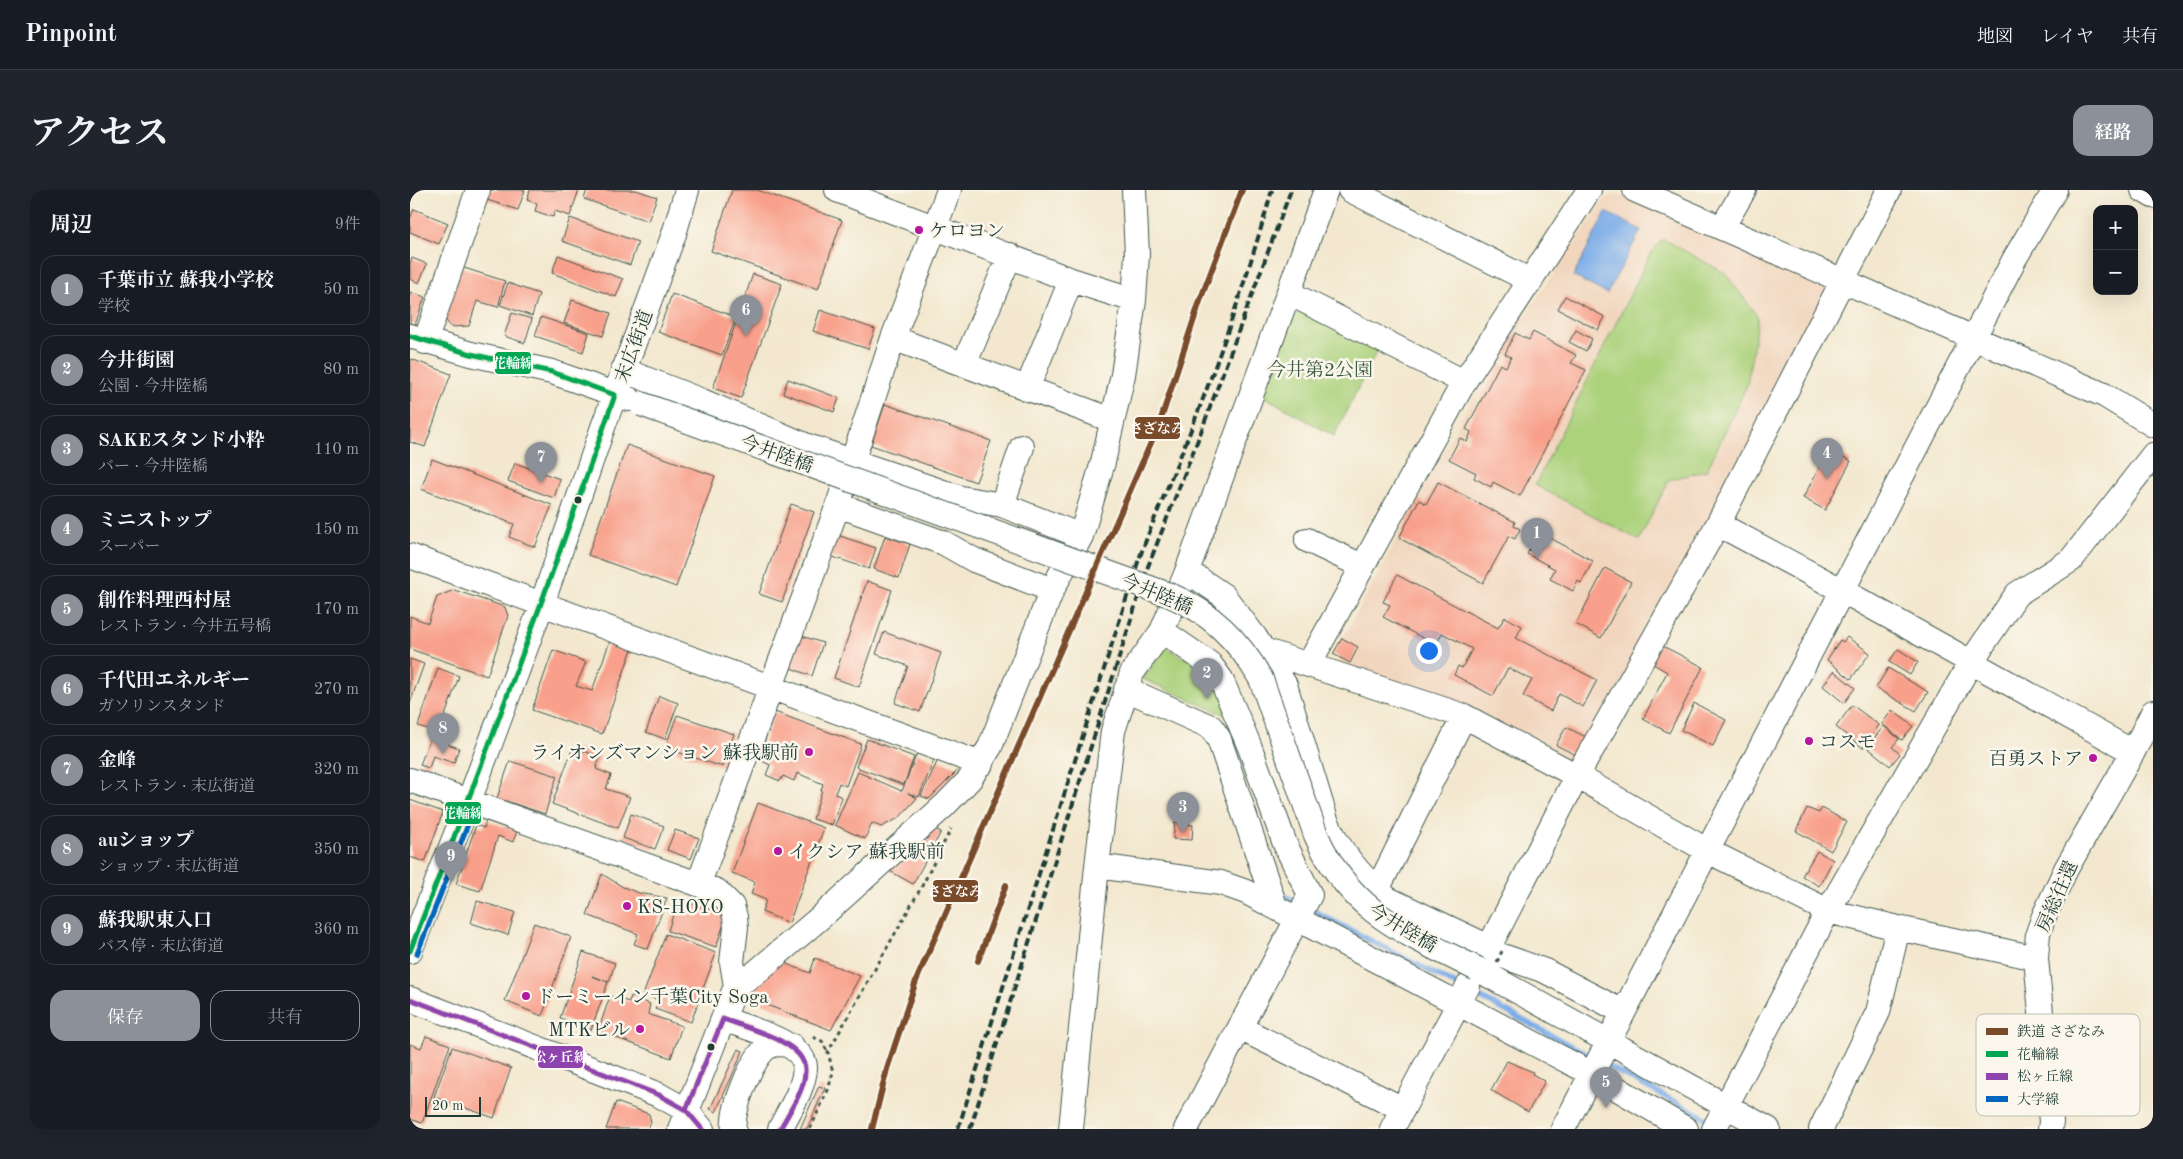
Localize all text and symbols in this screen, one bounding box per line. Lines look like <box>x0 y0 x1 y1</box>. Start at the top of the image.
text: Pinpoint <box>25 23 117 47</box>
text: 地図 <box>1977 28 2013 46</box>
text: レイヤ <box>2041 28 2094 46</box>
text: 共有 <box>2122 28 2158 46</box>
button: 経路 <box>2073 105 2153 156</box>
text: アクセス <box>30 117 169 152</box>
map controls <box>2093 205 2138 295</box>
button: + <box>2093 205 2138 250</box>
text: 周辺 <box>50 215 92 236</box>
text: 9件 <box>335 217 360 233</box>
place label: ケロヨン <box>929 222 1005 242</box>
marker: ケロヨン <box>913 224 925 236</box>
button: − <box>2093 250 2138 295</box>
text: 千葉市立 蘇我小学校 <box>98 272 274 291</box>
text: 1 <box>62 282 72 298</box>
text: 50 m <box>323 282 359 298</box>
pin: 6 <box>730 295 762 336</box>
text: 学校 <box>98 299 130 315</box>
street label: 末広街道 <box>611 307 657 386</box>
line badge: 花輪線 <box>494 351 532 375</box>
text: 今井街園 <box>98 352 174 371</box>
text: 花輪線 <box>492 356 534 371</box>
park label: 今井第2公園 <box>1267 359 1373 381</box>
text: 2 <box>62 362 72 378</box>
text: 80 m <box>323 362 359 378</box>
text: 公園 · 今井陸橋 <box>98 379 207 395</box>
line badge: さざなみ <box>1134 416 1181 440</box>
text: さざなみ <box>1129 421 1185 436</box>
street label: 今井陸橋 <box>737 431 816 477</box>
text: SAKEスタンド小粋 <box>98 432 265 451</box>
pin: 4 <box>1811 438 1843 479</box>
text: 3 <box>62 442 72 458</box>
text: 110 m <box>314 442 359 458</box>
pin: 7 <box>525 442 557 483</box>
text: バー · 今井陸橋 <box>98 459 207 475</box>
unlabelled marker <box>573 495 583 505</box>
text: ミニストップ <box>98 512 211 531</box>
pin: 1 <box>1521 518 1553 559</box>
text: 4 <box>62 522 72 538</box>
text: 150 m <box>314 522 359 538</box>
text: スーパー <box>98 539 160 555</box>
street label: 今井陸橋 <box>1117 569 1196 619</box>
text: 創作料理西村屋 <box>98 592 231 611</box>
text: 5 <box>62 602 72 618</box>
text: 170 m <box>314 602 359 618</box>
text: レストラン · 今井五号橋 <box>98 619 271 635</box>
your location <box>1416 638 1442 664</box>
pin: 2 <box>1191 658 1223 699</box>
text: 千代田エネルギー <box>98 672 250 691</box>
text: 6 <box>62 682 72 698</box>
text: 270 m <box>314 682 359 698</box>
text: ガソリンスタンド <box>98 699 226 715</box>
pin: 8 <box>427 713 459 754</box>
place label: コスモ <box>1819 734 1876 753</box>
marker: コスモ <box>1803 735 1815 747</box>
place label: ライオンズマンション 蘇我駅前 <box>531 743 799 764</box>
marker: ライオンズマンション 蘇我駅前 <box>803 746 815 758</box>
place label: 百勇ストア <box>1989 749 2083 770</box>
text: 金峰 <box>98 752 136 771</box>
marker: 百勇ストア <box>2087 752 2099 764</box>
text: 7 <box>62 762 72 778</box>
text: 320 m <box>314 762 359 778</box>
text: レストラン · 末広街道 <box>98 779 255 795</box>
pin: 3 <box>1167 792 1199 833</box>
line badge: 花輪線 <box>444 801 482 825</box>
text: 花輪線 <box>442 806 484 821</box>
text: auショップ <box>98 832 194 851</box>
pin: 9 <box>435 841 467 882</box>
text: 8 <box>62 842 72 858</box>
text: 350 m <box>314 842 359 858</box>
place label: イクシア 蘇我駅前 <box>788 842 945 863</box>
marker: イクシア 蘇我駅前 <box>772 845 784 857</box>
street label: 房総往還 <box>2032 858 2082 936</box>
text: ショップ · 末広街道 <box>98 859 239 875</box>
line badge: さざなみ <box>932 879 979 903</box>
text: さざなみ <box>927 884 983 899</box>
place label: KS-HOYO <box>637 899 723 918</box>
street label: 今井陸橋 <box>1364 899 1441 957</box>
marker: KS-HOYO <box>621 900 633 912</box>
text: 蘇我駅東入口 <box>98 912 212 931</box>
text: 9 <box>62 922 72 938</box>
text: 360 m <box>314 922 359 938</box>
text: バス停 · 末広街道 <box>98 939 223 955</box>
place label: ドーミーイン千葉City Soga <box>536 987 769 1008</box>
button: 保存 <box>50 990 200 1041</box>
button: 共有 <box>210 990 360 1041</box>
marker: ドーミーイン千葉City Soga <box>520 990 532 1002</box>
legend <box>1976 1014 2140 1116</box>
place label: MTKビル <box>548 1021 630 1041</box>
marker: MTKビル <box>634 1023 646 1035</box>
text: 鉄道 さざなみ <box>2017 1024 2105 1039</box>
unlabelled marker <box>706 1042 716 1052</box>
line badge: 松ヶ丘線 <box>537 1045 584 1069</box>
text: 花輪線 <box>2017 1047 2059 1062</box>
text: 松ヶ丘線 <box>532 1050 588 1065</box>
pin: 5 <box>1590 1067 1622 1108</box>
text: 松ヶ丘線 <box>2017 1069 2073 1084</box>
text: 大学線 <box>2017 1092 2059 1107</box>
scale bar <box>425 1094 481 1117</box>
text: 20 m <box>432 1099 463 1113</box>

